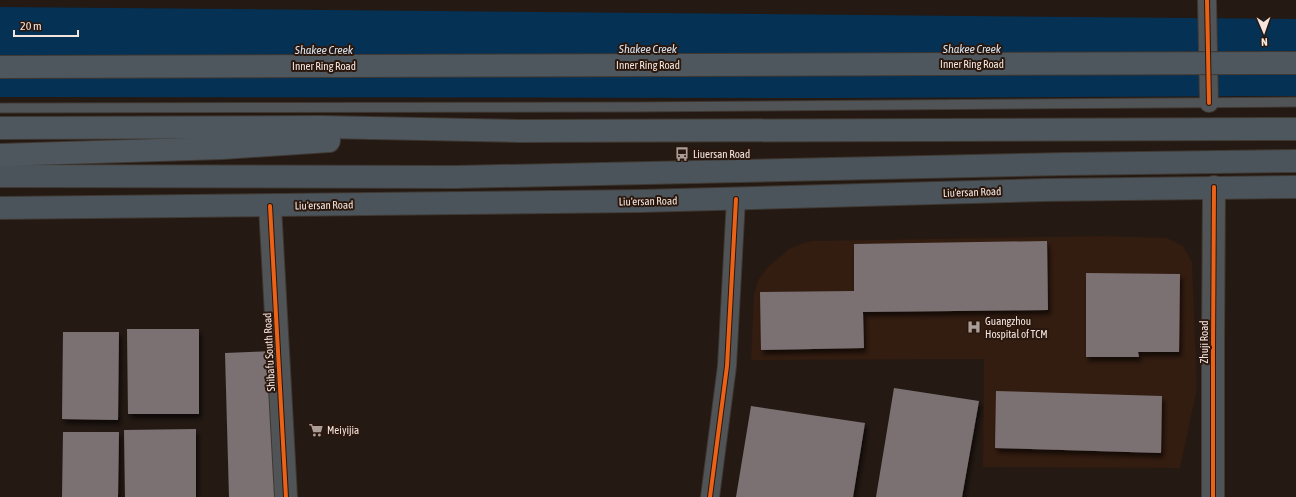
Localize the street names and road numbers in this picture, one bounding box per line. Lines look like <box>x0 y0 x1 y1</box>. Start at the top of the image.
street label: Inner Ring Road <box>940 58 1004 70</box>
street label: Inner Ring Road <box>616 59 680 71</box>
street label: Inner Ring Road <box>292 60 356 72</box>
street label: Liu'ersan Road <box>943 185 1001 199</box>
street label: Liu'ersan Road <box>619 194 677 208</box>
street label: Liu'ersan Road <box>295 198 353 212</box>
street label: Shibafu South Road <box>261 312 277 392</box>
street label: Zhuji Road <box>1198 320 1210 364</box>

